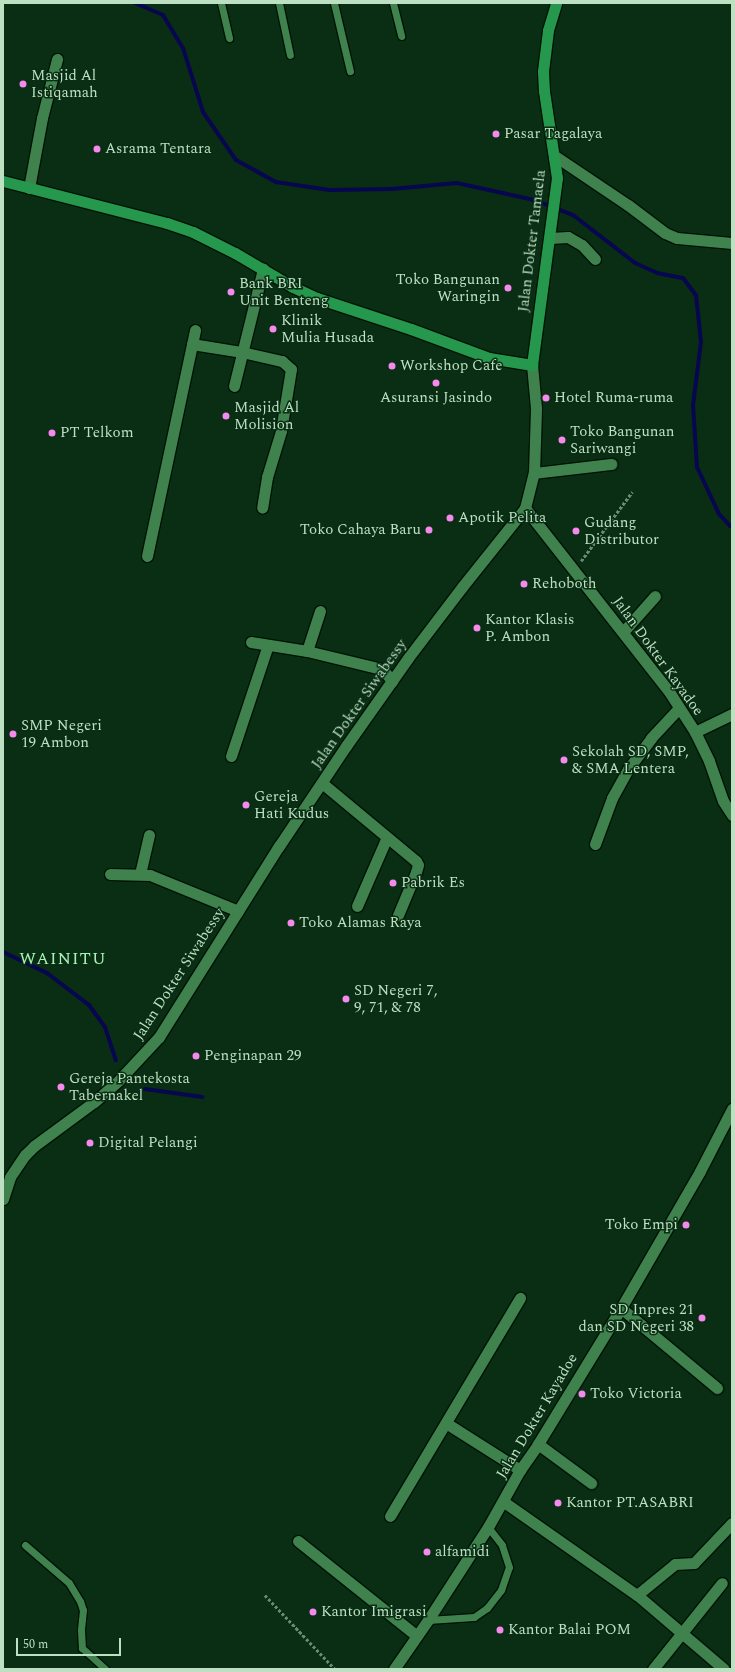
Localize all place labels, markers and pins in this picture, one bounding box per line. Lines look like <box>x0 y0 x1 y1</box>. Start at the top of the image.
place label: Masjid Al Istiqamah <box>31 66 98 101</box>
marker: Masjid Al Istiqamah <box>18 79 28 89</box>
place label: Pasar Tagalaya <box>504 125 602 143</box>
marker: Pasar Tagalaya <box>491 129 501 139</box>
place label: Asrama Tentara <box>105 140 211 158</box>
marker: Asrama Tentara <box>92 144 102 154</box>
place label: Toko Bangunan Waringin <box>395 270 500 305</box>
place label: Bank BRI Unit Benteng <box>239 274 329 309</box>
marker: Toko Bangunan Waringin <box>503 283 513 293</box>
marker: Bank BRI Unit Benteng <box>226 287 236 297</box>
place label: Klinik Mulia Husada <box>281 311 374 346</box>
marker: Klinik Mulia Husada <box>268 324 278 334</box>
place label: Workshop Cafe <box>400 357 503 375</box>
marker: Workshop Cafe <box>387 361 397 371</box>
marker: Asuransi Jasindo <box>431 378 441 388</box>
place label: Asuransi Jasindo <box>380 389 492 407</box>
place label: Hotel Ruma-ruma <box>554 389 673 407</box>
marker: Hotel Ruma-ruma <box>541 393 551 403</box>
place label: Masjid Al Molision <box>234 398 299 433</box>
marker: Masjid Al Molision <box>221 411 231 421</box>
place label: Toko Bangunan Sariwangi <box>570 422 675 457</box>
place label: PT Telkom <box>60 424 134 442</box>
marker: PT Telkom <box>47 428 57 438</box>
marker: Toko Bangunan Sariwangi <box>557 435 567 445</box>
place label: Apotik Pelita <box>458 509 546 527</box>
marker: Apotik Pelita <box>445 513 455 523</box>
place label: Gudang Distributor <box>584 513 659 548</box>
place label: Toko Cahaya Baru <box>300 521 421 539</box>
marker: Toko Cahaya Baru <box>424 525 434 535</box>
marker: Gudang Distributor <box>571 526 581 536</box>
place label: Rehoboth <box>532 575 597 593</box>
marker: Rehoboth <box>519 579 529 589</box>
place label: Kantor Klasis P. Ambon <box>485 610 575 645</box>
marker: Kantor Klasis P. Ambon <box>472 623 482 633</box>
place label: SMP Negeri 19 Ambon <box>21 716 102 751</box>
marker: SMP Negeri 19 Ambon <box>8 729 18 739</box>
place label: Sekolah SD, SMP, & SMA Lentera <box>572 742 689 777</box>
marker: Sekolah SD, SMP, & SMA Lentera <box>559 755 569 765</box>
place label: Gereja Hati Kudus <box>254 787 329 822</box>
marker: Gereja Hati Kudus <box>241 800 251 810</box>
place label: Pabrik Es <box>401 874 465 892</box>
marker: Pabrik Es <box>388 878 398 888</box>
place label: Toko Alamas Raya <box>299 914 421 932</box>
marker: Toko Alamas Raya <box>286 918 296 928</box>
place label: SD Negeri 7, 9, 71, & 78 <box>354 981 438 1016</box>
marker: SD Negeri 7, 9, 71, & 78 <box>341 994 351 1004</box>
place label: Penginapan 29 <box>204 1047 301 1065</box>
marker: Penginapan 29 <box>191 1051 201 1061</box>
place label: Gereja Pantekosta Tabernakel <box>69 1069 190 1104</box>
marker: Gereja Pantekosta Tabernakel <box>56 1082 66 1092</box>
place label: Digital Pelangi <box>98 1134 198 1152</box>
marker: Digital Pelangi <box>85 1138 95 1148</box>
place label: Toko Empi <box>605 1216 678 1234</box>
marker: Toko Empi <box>681 1220 691 1230</box>
place label: SD Inpres 21 dan SD Negeri 38 <box>579 1300 694 1335</box>
marker: SD Inpres 21 dan SD Negeri 38 <box>697 1313 707 1323</box>
place label: Toko Victoria <box>590 1385 682 1403</box>
marker: Toko Victoria <box>577 1389 587 1399</box>
place label: Kantor PT.ASABRI <box>566 1494 694 1512</box>
marker: Kantor PT.ASABRI <box>553 1498 563 1508</box>
place label: alfamidi <box>435 1543 490 1561</box>
marker: alfamidi <box>422 1547 432 1557</box>
place label: Kantor Imigrasi <box>321 1603 427 1621</box>
marker: Kantor Imigrasi <box>308 1607 318 1617</box>
place label: Kantor Balai POM <box>508 1621 631 1639</box>
marker: Kantor Balai POM <box>495 1625 505 1635</box>

